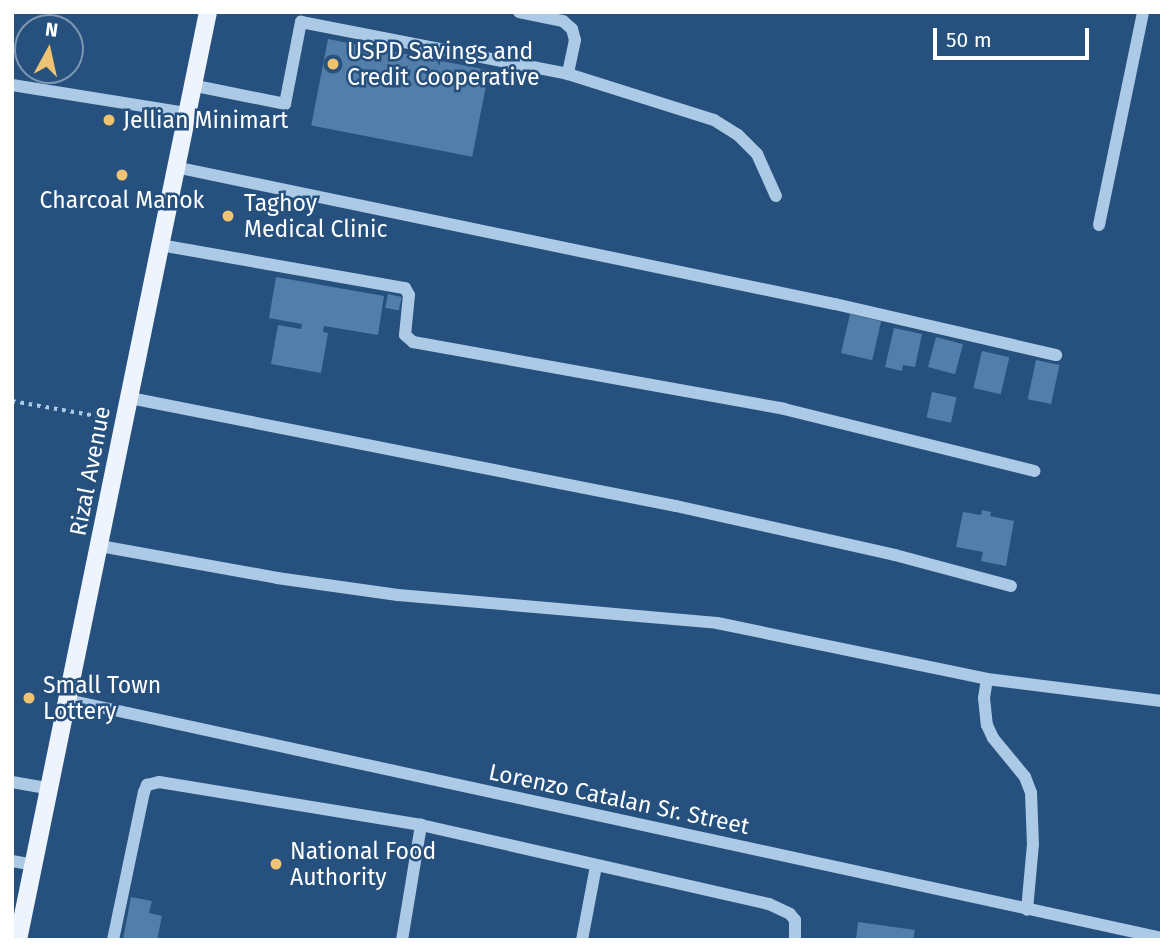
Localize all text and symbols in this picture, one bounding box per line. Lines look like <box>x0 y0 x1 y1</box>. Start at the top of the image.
north arrow <box>14 14 84 84</box>
scale bar <box>936 14 1092 58</box>
text: N <box>44 17 60 42</box>
text: 50 m <box>946 27 992 53</box>
place label: USPD Savings and Credit Cooperative <box>347 37 540 91</box>
marker: USPD Savings and Credit Cooperative <box>325 56 341 72</box>
place label: Jellian Minimart <box>123 106 288 134</box>
marker: Jellian Minimart <box>101 112 117 128</box>
marker: Charcoal Manok <box>114 167 130 183</box>
place label: Charcoal Manok <box>40 186 204 214</box>
place label: Taghoy Medical Clinic <box>244 189 387 243</box>
marker: Taghoy Medical Clinic <box>218 206 238 226</box>
street label: Rizal Avenue <box>64 404 116 538</box>
place label: Small Town Lottery <box>43 671 161 725</box>
marker: Small Town Lottery <box>21 690 37 706</box>
street label: Lorenzo Catalan Sr. Street <box>486 758 752 840</box>
place label: National Food Authority <box>290 837 436 891</box>
marker: National Food Authority <box>268 856 284 872</box>

